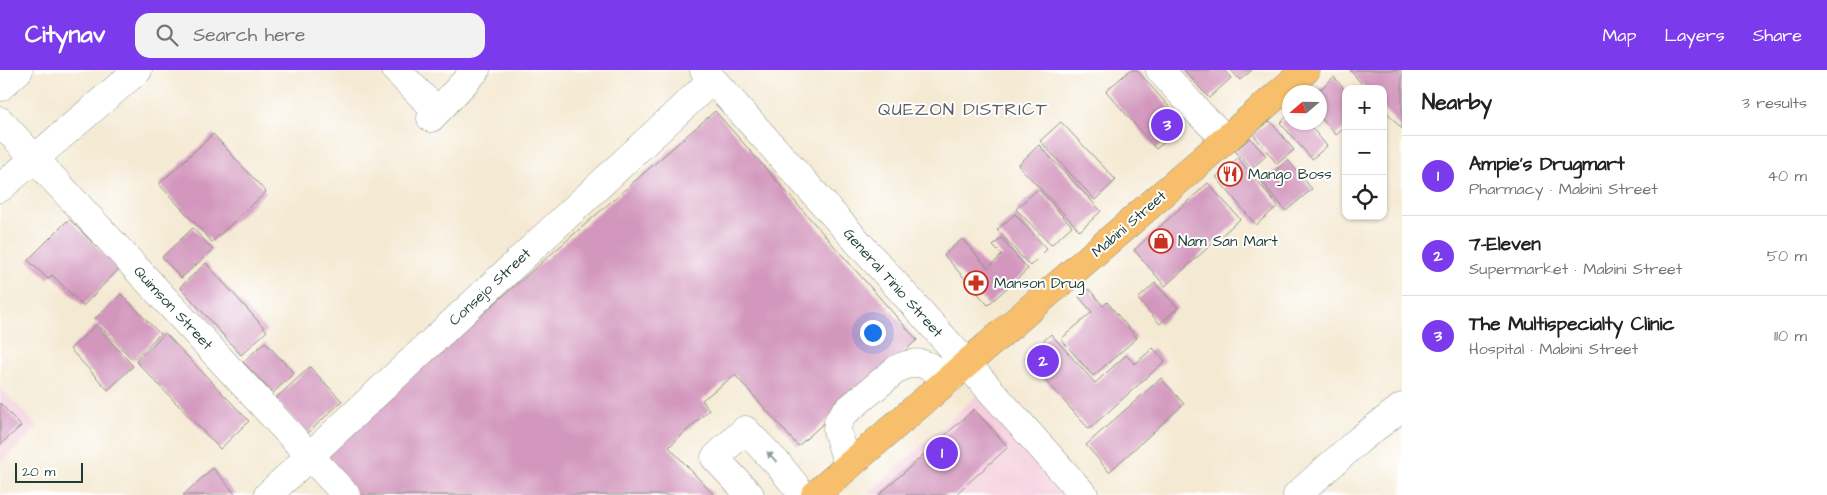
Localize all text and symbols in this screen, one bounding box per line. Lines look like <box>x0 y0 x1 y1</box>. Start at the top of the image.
search box <box>135 13 485 58</box>
text: Citynav <box>25 18 105 52</box>
icon: search <box>153 21 181 49</box>
text: Search here <box>193 22 305 49</box>
text: Map <box>1602 23 1636 48</box>
text: Layers <box>1664 23 1725 48</box>
text: Share <box>1753 23 1802 48</box>
north arrow <box>1282 85 1327 130</box>
map controls <box>1342 85 1387 220</box>
button: + <box>1342 85 1387 130</box>
text: Nearby <box>1422 88 1492 117</box>
text: 3 results <box>1742 92 1807 114</box>
district label: QUEZON DISTRICT <box>878 97 1048 122</box>
pin: 3 <box>1151 106 1183 144</box>
button: − <box>1342 130 1387 175</box>
text: Ampie's Drugmart <box>1469 151 1625 178</box>
restaurant icon: Mango Boss <box>1217 161 1243 187</box>
place label: Mango Boss <box>1248 164 1332 186</box>
text: 1 <box>1437 165 1439 187</box>
text: 40 m <box>1767 165 1807 187</box>
button: locate <box>1342 175 1387 220</box>
text: Pharmacy · Mabini Street <box>1469 178 1658 200</box>
street label: Mabini Street <box>1087 186 1171 262</box>
street label: General Tinio Street <box>838 224 948 342</box>
shop icon: Nam San Mart <box>1148 228 1174 254</box>
place label: Nam San Mart <box>1178 231 1278 252</box>
text: 7-Eleven <box>1469 231 1541 258</box>
street label: Consejo Street <box>444 243 536 331</box>
text: 2 <box>1433 245 1443 267</box>
text: 50 m <box>1767 245 1807 267</box>
text: Supermarket · Mabini Street <box>1469 258 1682 280</box>
street label: Quimson Street <box>128 261 218 355</box>
pharmacy icon: Manson Drug <box>963 270 989 296</box>
place label: Manson Drug <box>994 273 1085 295</box>
text: The Multispecialty Clinic <box>1469 311 1674 338</box>
your location <box>860 320 886 346</box>
text: 3 <box>1434 325 1442 347</box>
text: 110 m <box>1774 325 1807 347</box>
text: Hospital · Mabini Street <box>1469 338 1638 360</box>
pin: 2 <box>1027 342 1059 380</box>
pin: 1 <box>926 434 958 472</box>
one-way arrow <box>766 452 778 464</box>
scale bar <box>15 460 82 483</box>
text: 20 m <box>22 462 55 482</box>

